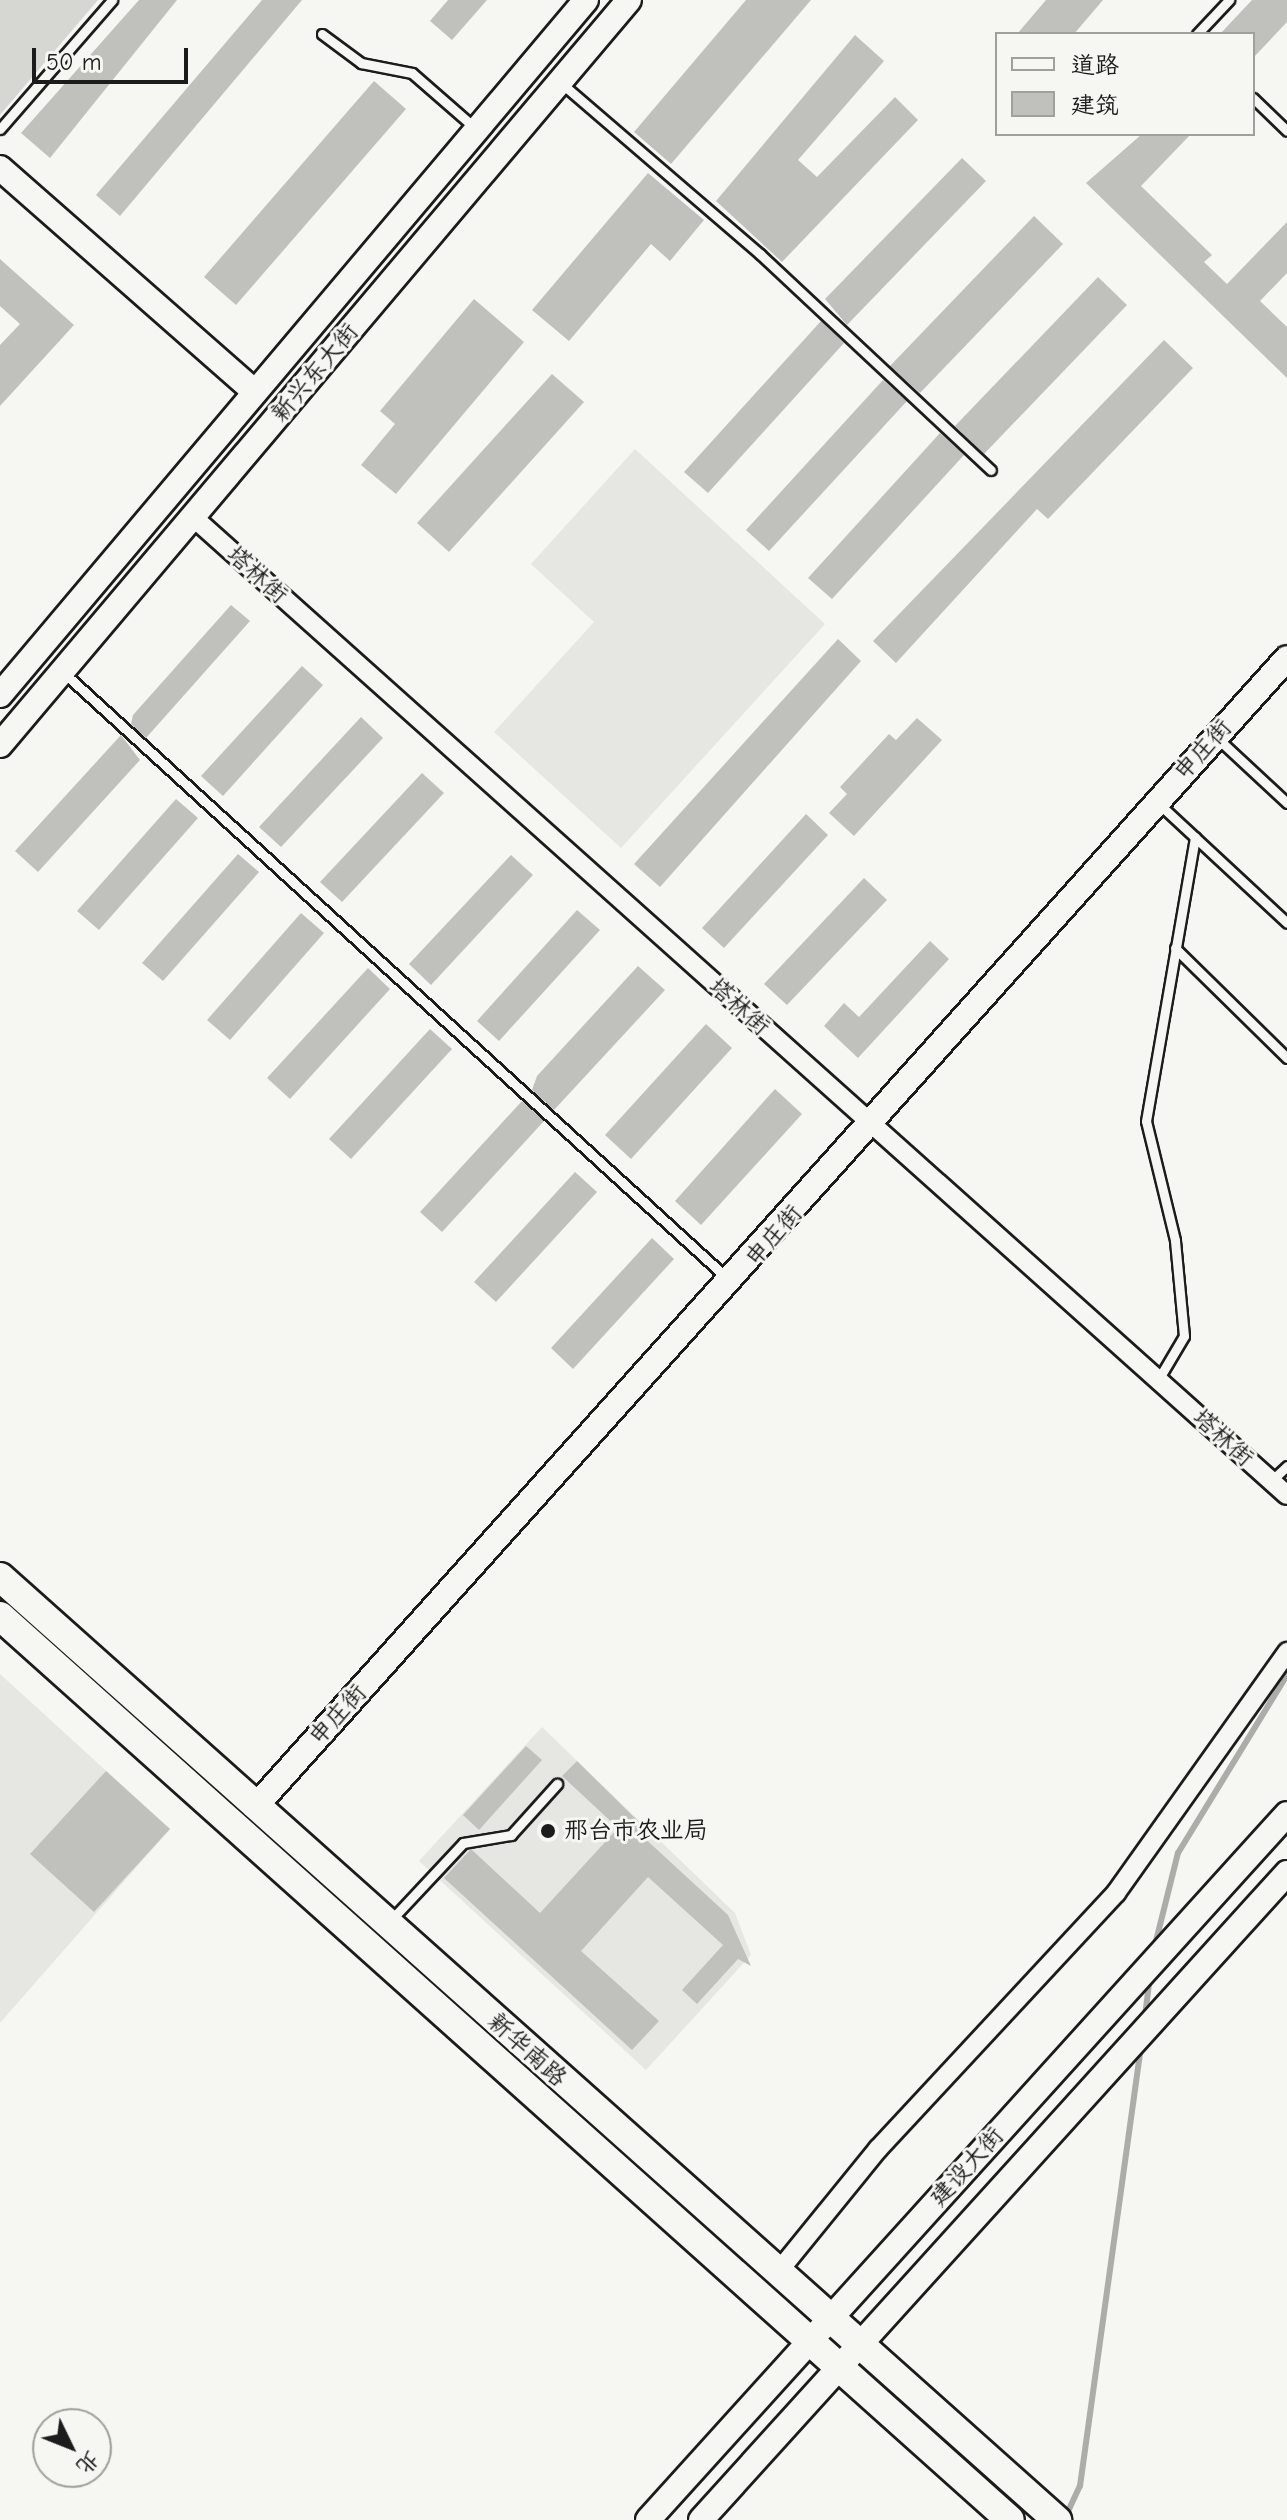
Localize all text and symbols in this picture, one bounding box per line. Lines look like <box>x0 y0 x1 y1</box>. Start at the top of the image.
scale bar <box>36 32 192 82</box>
legend <box>995 32 1255 136</box>
text: 50 m <box>46 48 102 76</box>
text: 道路 <box>1071 51 1119 79</box>
text: 建筑 <box>1071 91 1119 119</box>
street label: 新兴东大街 <box>265 318 365 428</box>
street label: 塔林街 <box>221 540 293 610</box>
street label: 申庄街 <box>1168 714 1238 786</box>
street label: 塔林街 <box>703 972 775 1042</box>
street label: 申庄街 <box>740 1199 808 1273</box>
street label: 塔林街 <box>1187 1403 1259 1473</box>
street label: 申庄街 <box>303 1679 373 1751</box>
place label: 邢台市农业局 <box>564 1817 708 1845</box>
marker: 邢台市农业局 <box>539 1822 557 1840</box>
street label: 新华南路 <box>482 2007 572 2093</box>
street label: 建设大街 <box>924 2122 1010 2212</box>
north arrow <box>32 2408 112 2488</box>
text: 北 <box>71 2446 105 2480</box>

